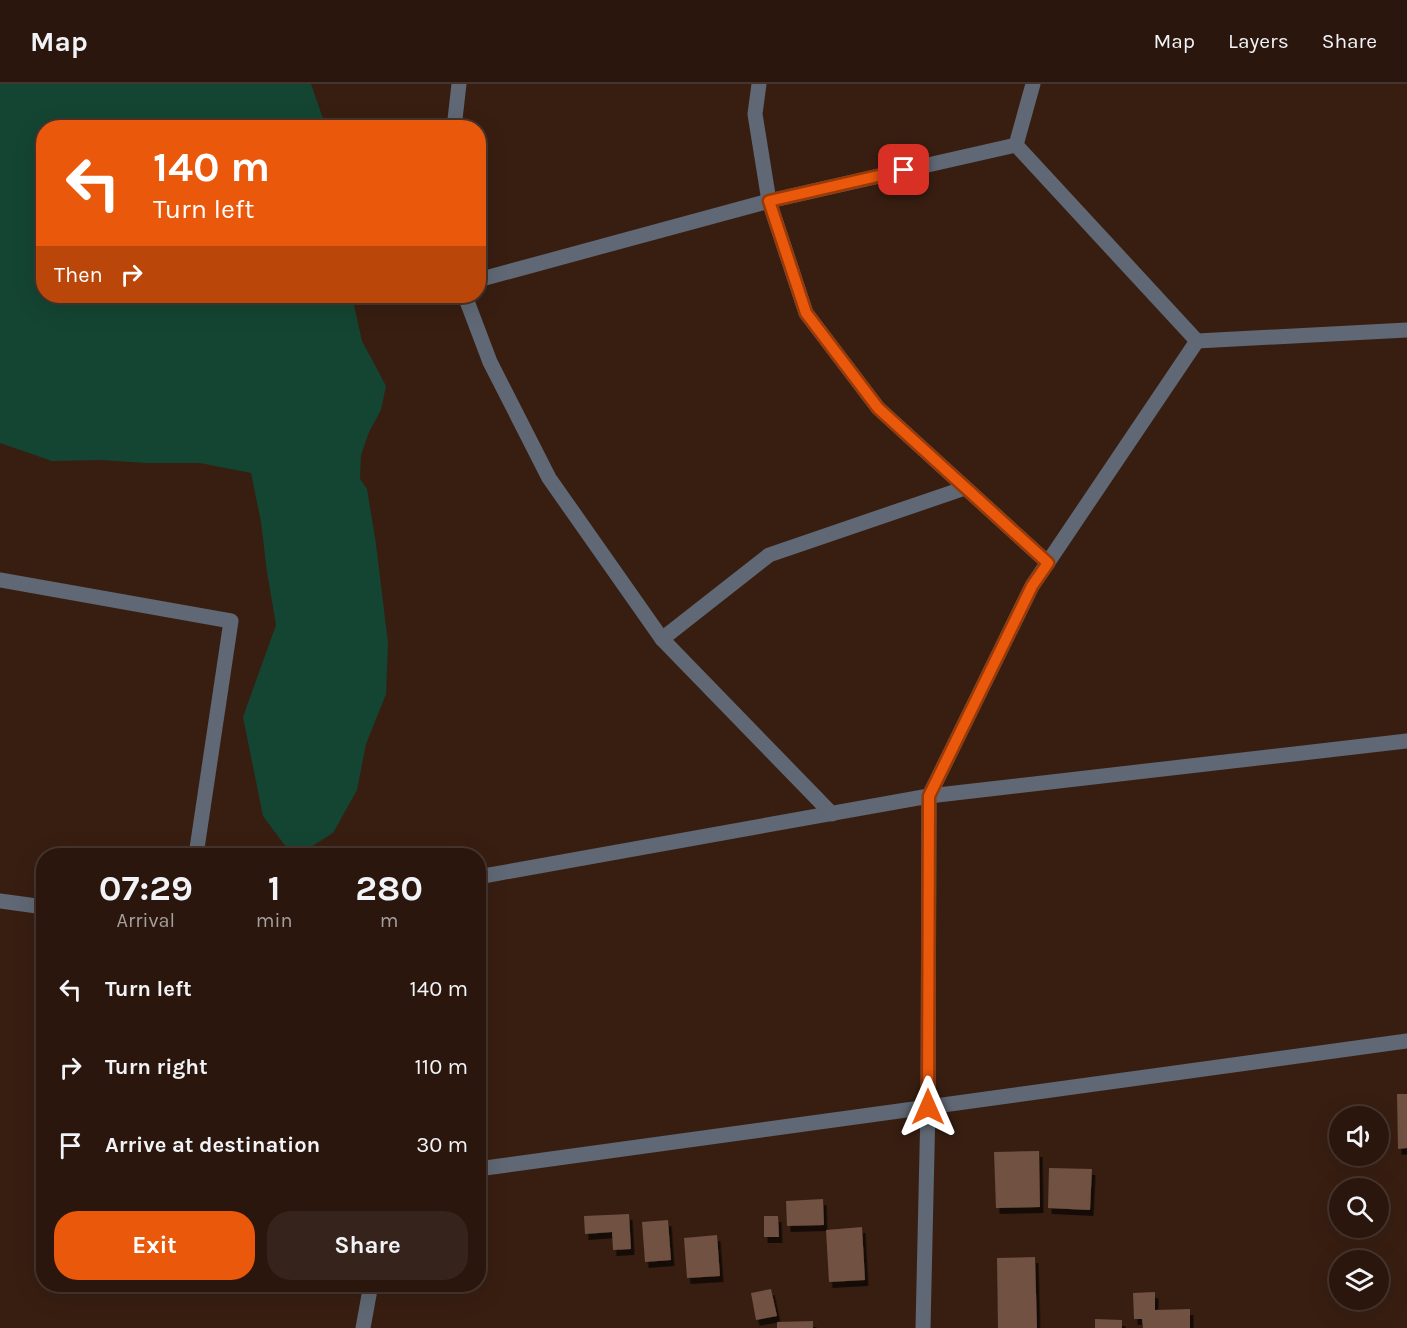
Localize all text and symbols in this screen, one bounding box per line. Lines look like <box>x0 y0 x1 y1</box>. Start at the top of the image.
text: Map <box>30 25 88 58</box>
text: Map <box>1153 29 1195 53</box>
text: Layers <box>1228 29 1289 53</box>
text: Share <box>1322 29 1377 53</box>
text: 140 m <box>153 142 270 192</box>
icon: left <box>54 144 132 222</box>
pin <box>878 144 929 195</box>
icon: arrive <box>887 153 920 186</box>
text: Turn left <box>153 193 254 225</box>
icon: right <box>115 258 148 291</box>
text: Then <box>54 262 103 288</box>
text: 07:29 <box>99 867 193 909</box>
text: 1 <box>268 867 281 909</box>
text: 280 <box>355 867 423 909</box>
text: Arrival <box>117 909 175 932</box>
text: min <box>256 909 293 932</box>
text: m <box>380 909 399 932</box>
icon: left <box>54 973 87 1006</box>
text: Turn left <box>105 976 192 1002</box>
text: 140 m <box>410 976 468 1002</box>
icon: right <box>54 1051 87 1084</box>
text: Turn right <box>105 1054 208 1080</box>
text: 110 m <box>415 1054 468 1080</box>
position arrow <box>896 1075 960 1139</box>
map controls <box>1329 1106 1389 1310</box>
button: sound <box>1329 1106 1389 1166</box>
icon: arrive <box>54 1129 87 1162</box>
text: Arrive at destination <box>105 1132 320 1158</box>
text: 30 m <box>416 1132 468 1158</box>
button: search <box>1329 1178 1389 1238</box>
button: Exit <box>54 1211 255 1280</box>
button: Share <box>267 1211 468 1280</box>
button: layers <box>1329 1250 1389 1310</box>

